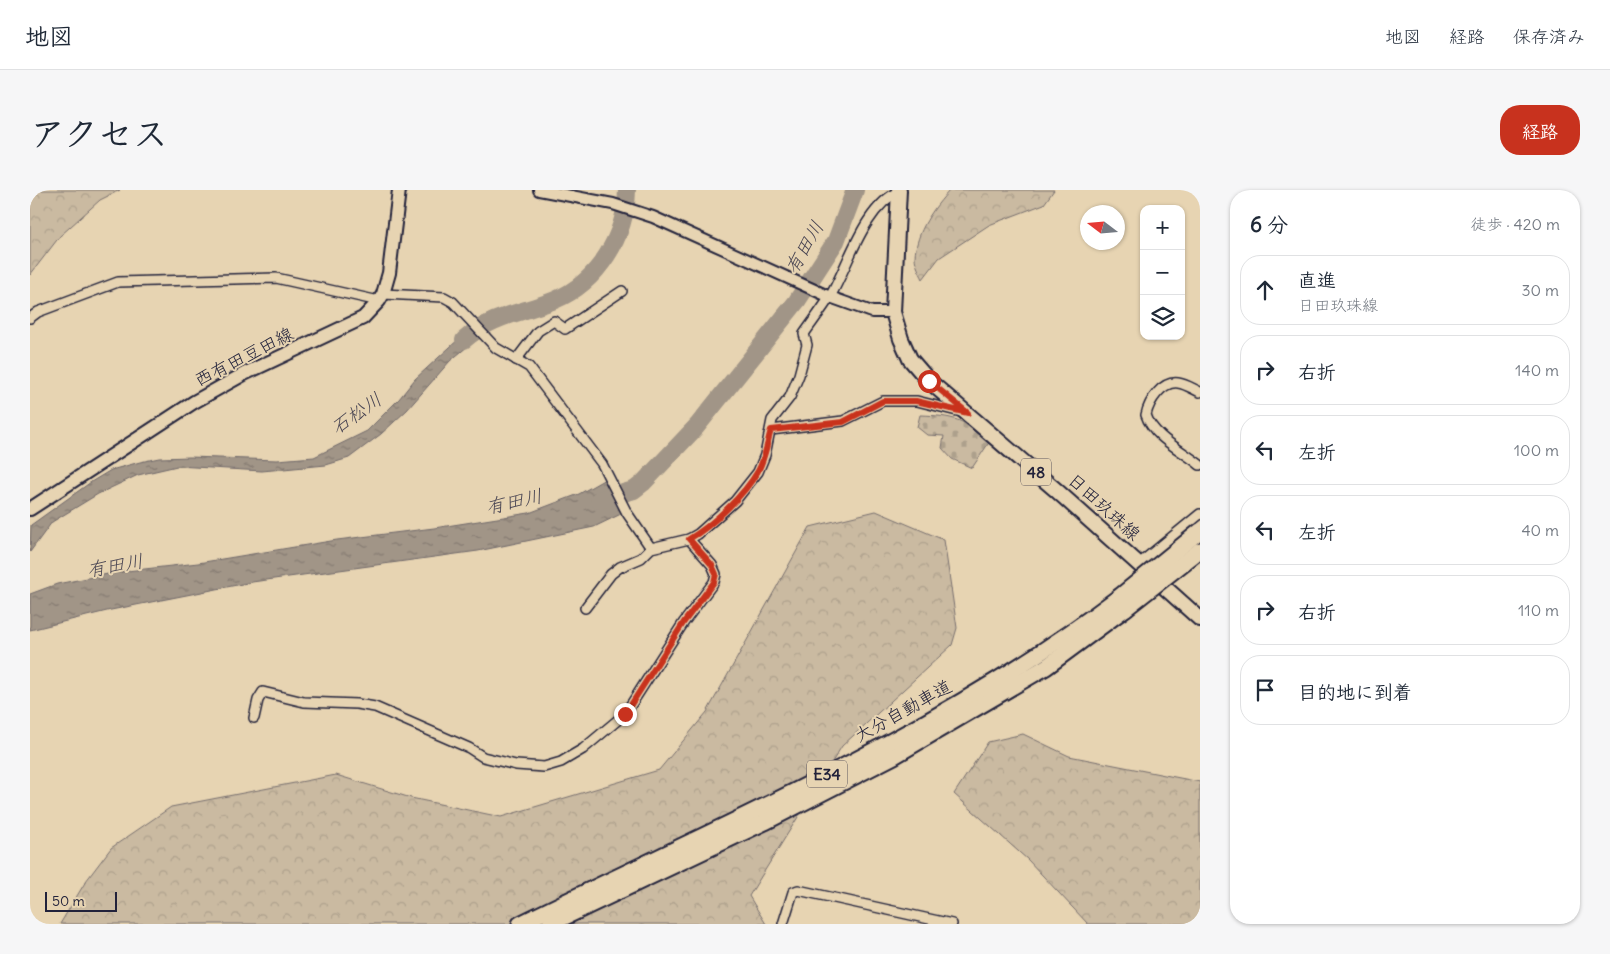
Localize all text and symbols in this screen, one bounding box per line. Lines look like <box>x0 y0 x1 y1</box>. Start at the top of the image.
text: 地図 <box>25 21 73 51</box>
text: 地図 <box>1385 25 1421 48</box>
text: 経路 <box>1449 25 1485 48</box>
text: 保存済み <box>1513 25 1585 48</box>
button: 経路 <box>1500 105 1580 155</box>
text: アクセス <box>30 111 168 155</box>
north arrow <box>1080 205 1125 250</box>
map controls <box>1140 205 1185 340</box>
button: + <box>1140 205 1185 250</box>
text: 6 分 <box>1250 211 1288 238</box>
text: 徒歩 · 420 m <box>1470 214 1560 234</box>
water label: 有田川 <box>779 216 829 278</box>
button: − <box>1140 250 1185 295</box>
text: 直進 <box>1298 268 1336 292</box>
icon: ahead <box>1251 276 1279 304</box>
text: 30 m <box>1522 280 1559 300</box>
button: layers <box>1140 295 1185 340</box>
text: 日田玖珠線 <box>1298 295 1378 315</box>
street label: 西有田豆田線 <box>190 322 297 391</box>
icon: right <box>1251 356 1279 384</box>
text: 右折 <box>1298 360 1336 384</box>
text: 140 m <box>1515 360 1559 380</box>
route start <box>918 370 941 393</box>
water label: 石松川 <box>326 387 386 439</box>
icon: left <box>1251 436 1279 464</box>
text: 左折 <box>1298 440 1336 464</box>
text: 100 m <box>1514 440 1559 460</box>
road number: 48 <box>1021 458 1051 486</box>
street label: 日田玖珠線 <box>1063 468 1145 545</box>
water label: 有田川 <box>484 483 544 519</box>
icon: left <box>1251 516 1279 544</box>
text: 左折 <box>1298 520 1336 544</box>
text: 40 m <box>1521 520 1559 540</box>
water label: 有田川 <box>85 548 145 582</box>
icon: right <box>1251 596 1279 624</box>
text: 右折 <box>1298 600 1336 624</box>
text: 110 m <box>1518 600 1559 620</box>
street label: 大分自動車道 <box>850 674 956 747</box>
icon: arrive <box>1251 676 1279 704</box>
text: 目的地に到着 <box>1298 680 1412 704</box>
route end <box>614 703 637 726</box>
road number: E34 <box>807 760 847 788</box>
scale bar <box>45 889 118 912</box>
text: 50 m <box>52 892 85 910</box>

